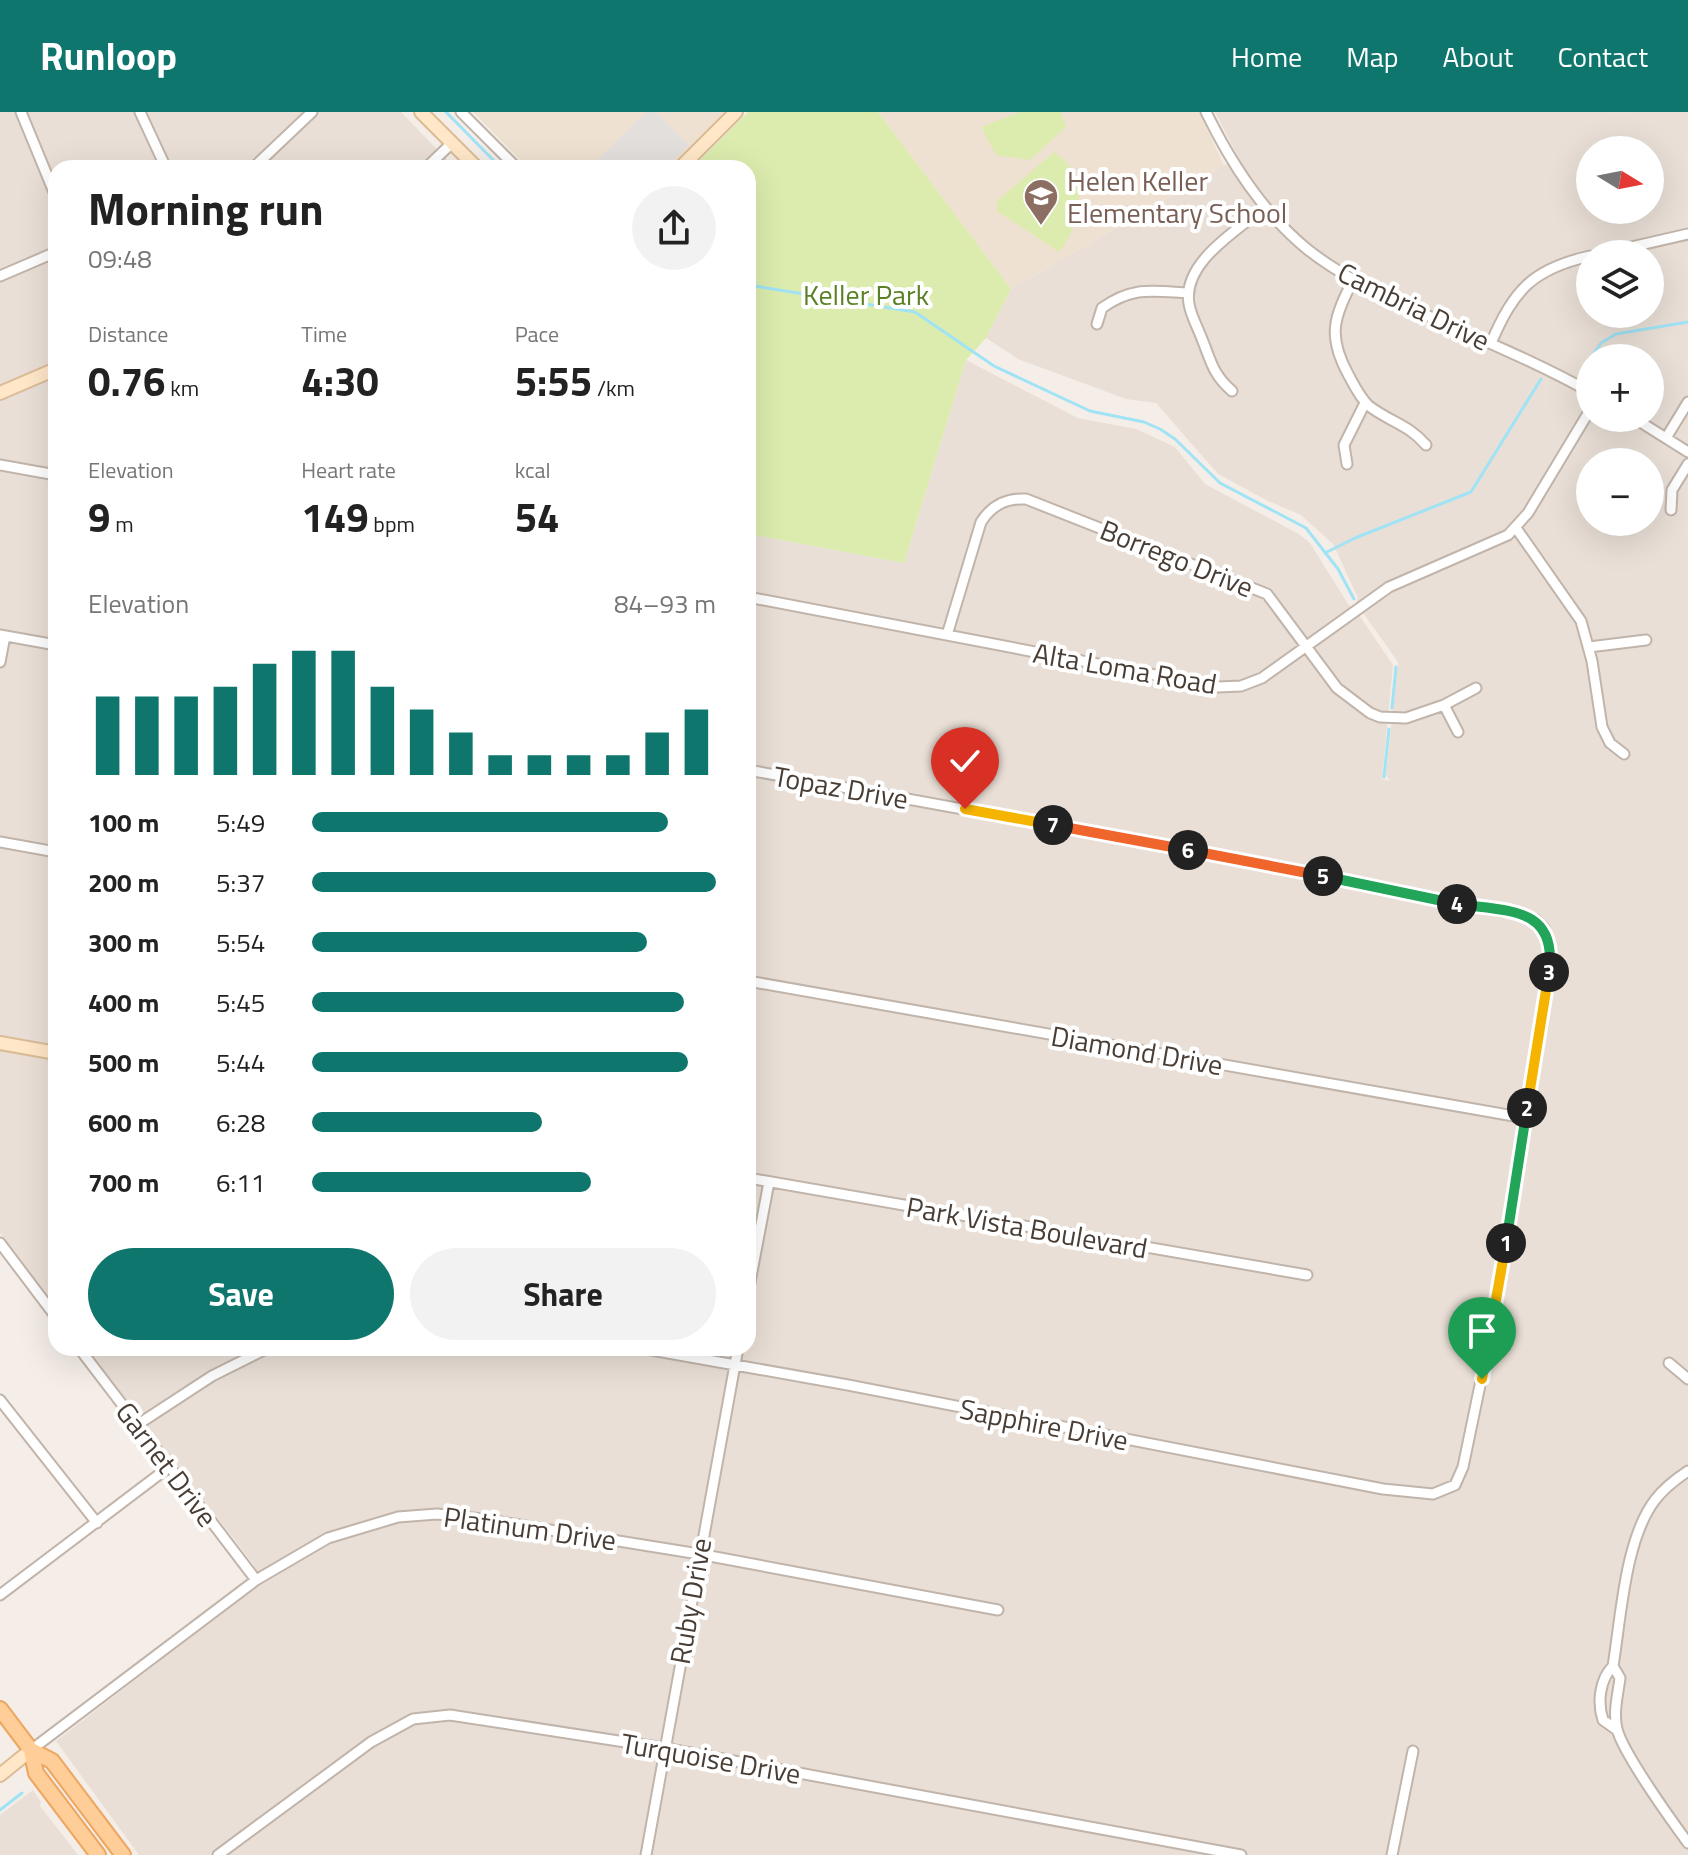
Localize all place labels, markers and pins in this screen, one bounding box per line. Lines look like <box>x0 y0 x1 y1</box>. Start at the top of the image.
place label: Helen Keller Elementary School <box>1067 159 1287 234</box>
school or university icon: Helen Keller Elementary School <box>1022 177 1060 227</box>
pin <box>931 727 999 809</box>
pin: 7 <box>1033 805 1073 845</box>
pin: 6 <box>1168 830 1208 870</box>
pin: 5 <box>1303 856 1343 896</box>
pin: 4 <box>1437 884 1477 924</box>
pin: 3 <box>1529 952 1569 992</box>
pin: 2 <box>1507 1088 1547 1128</box>
pin: 1 <box>1486 1223 1526 1263</box>
pin <box>1448 1297 1516 1379</box>

